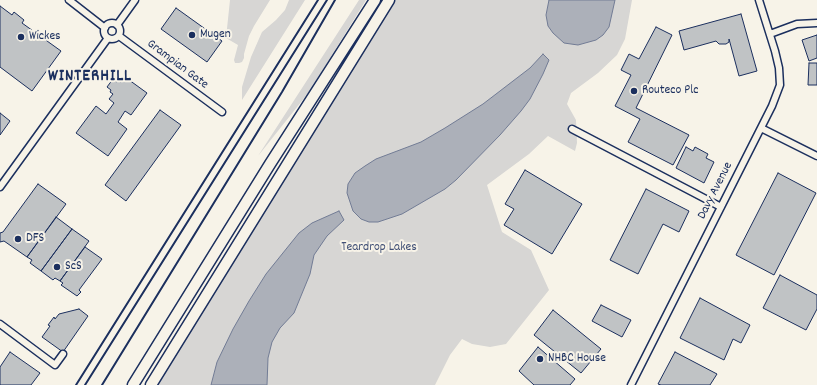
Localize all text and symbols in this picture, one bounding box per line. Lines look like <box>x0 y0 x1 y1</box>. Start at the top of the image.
place label: Mugen <box>200 27 231 43</box>
place label: Wickes <box>29 29 61 45</box>
marker: Mugen <box>187 30 197 40</box>
marker: Wickes <box>16 32 26 42</box>
street label: Grampian Gate <box>143 37 211 93</box>
district label: WINTERHILL <box>48 68 132 88</box>
place label: Routeco Plc <box>642 83 698 99</box>
marker: Routeco Plc <box>629 86 639 96</box>
street label: Davy Avenue <box>695 160 737 222</box>
place label: DFS <box>26 231 44 247</box>
marker: DFS <box>13 234 23 244</box>
park label: Teardrop Lakes <box>341 240 417 256</box>
place label: ScS <box>65 259 82 275</box>
marker: ScS <box>52 262 62 272</box>
place label: NHBC House <box>548 351 606 367</box>
marker: NHBC House <box>535 354 545 364</box>

